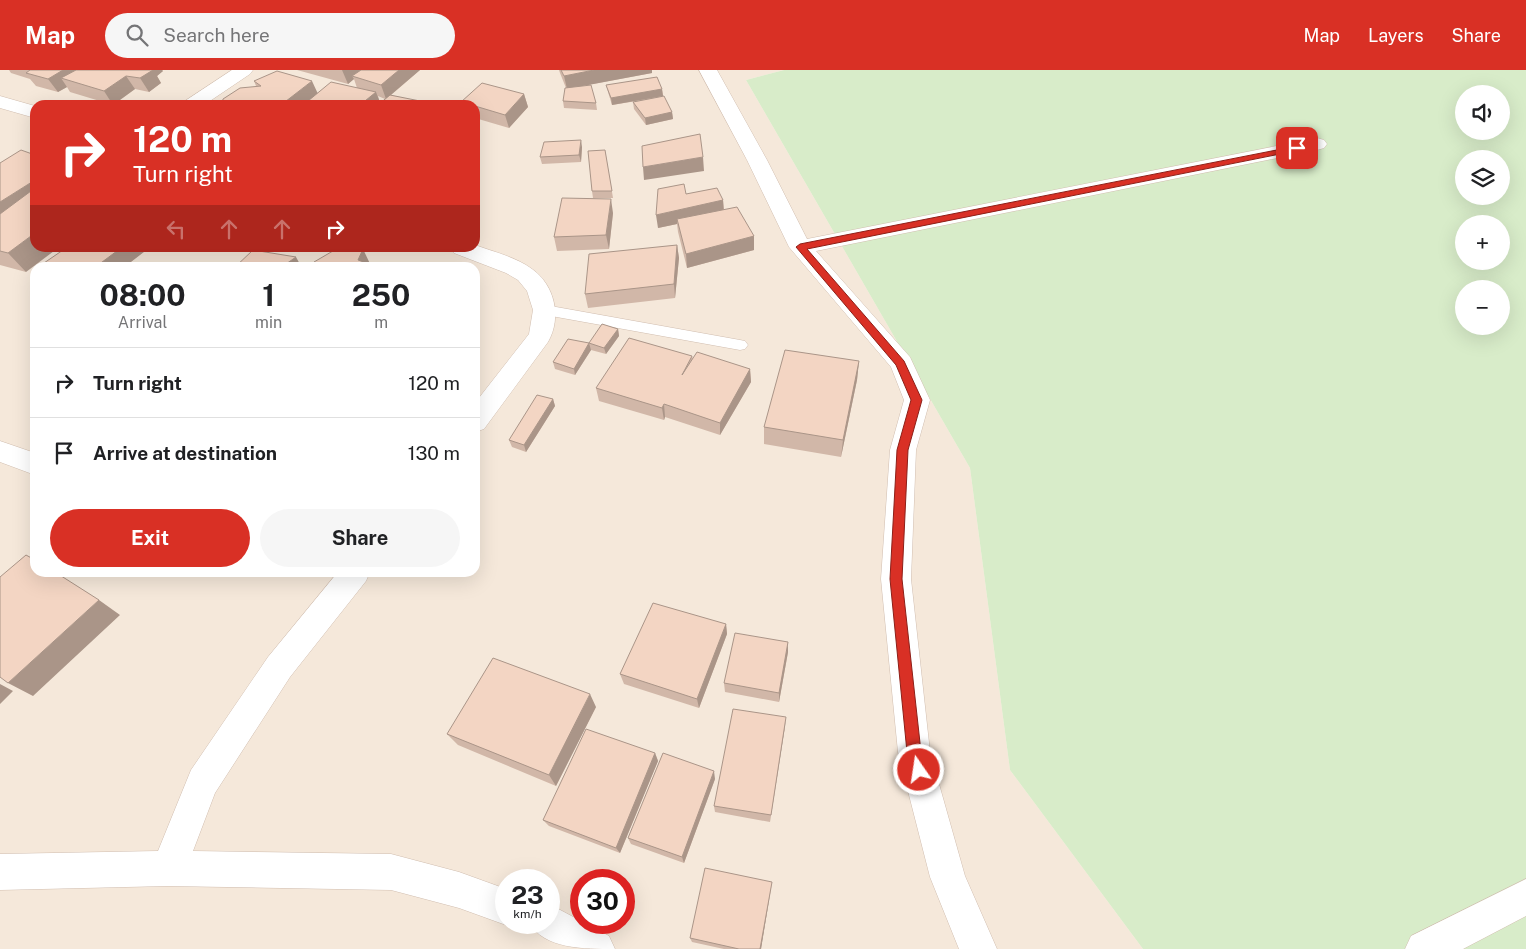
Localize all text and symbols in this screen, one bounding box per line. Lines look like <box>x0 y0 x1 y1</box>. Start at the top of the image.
search box <box>105 13 455 58</box>
text: Map <box>25 21 75 49</box>
icon: search <box>123 21 151 49</box>
text: Search here <box>163 24 270 46</box>
text: Map <box>1304 25 1340 46</box>
text: Layers <box>1368 25 1424 46</box>
text: Share <box>1452 25 1501 46</box>
map controls <box>1455 85 1510 335</box>
button: sound <box>1455 85 1510 140</box>
text: 120 m <box>133 119 232 160</box>
icon: right <box>50 120 115 185</box>
pin <box>1276 127 1318 169</box>
icon: arrive <box>1283 134 1311 162</box>
button: layers <box>1455 150 1510 205</box>
text: Turn right <box>133 161 233 187</box>
icon: left <box>162 215 190 243</box>
icon: ahead <box>215 215 243 243</box>
icon: ahead <box>268 215 296 243</box>
icon: right <box>321 215 349 243</box>
button: + <box>1455 215 1510 270</box>
text: 08:00 <box>100 277 186 313</box>
text: 1 <box>262 277 275 313</box>
text: 250 <box>352 277 410 313</box>
button: − <box>1455 280 1510 335</box>
text: Arrival <box>118 313 167 332</box>
text: min <box>255 313 282 332</box>
text: m <box>374 313 388 332</box>
icon: right <box>50 369 78 397</box>
text: Turn right <box>93 372 182 394</box>
text: 120 m <box>408 372 460 394</box>
icon: arrive <box>50 439 78 467</box>
text: Arrive at destination <box>93 442 277 464</box>
text: 130 m <box>408 442 460 464</box>
button: Exit <box>50 509 250 567</box>
button: Share <box>260 509 460 567</box>
position arrow <box>892 743 944 795</box>
speed limit sign: 30 <box>570 869 635 934</box>
text: 23 <box>511 880 544 910</box>
text: km/h <box>513 907 542 921</box>

